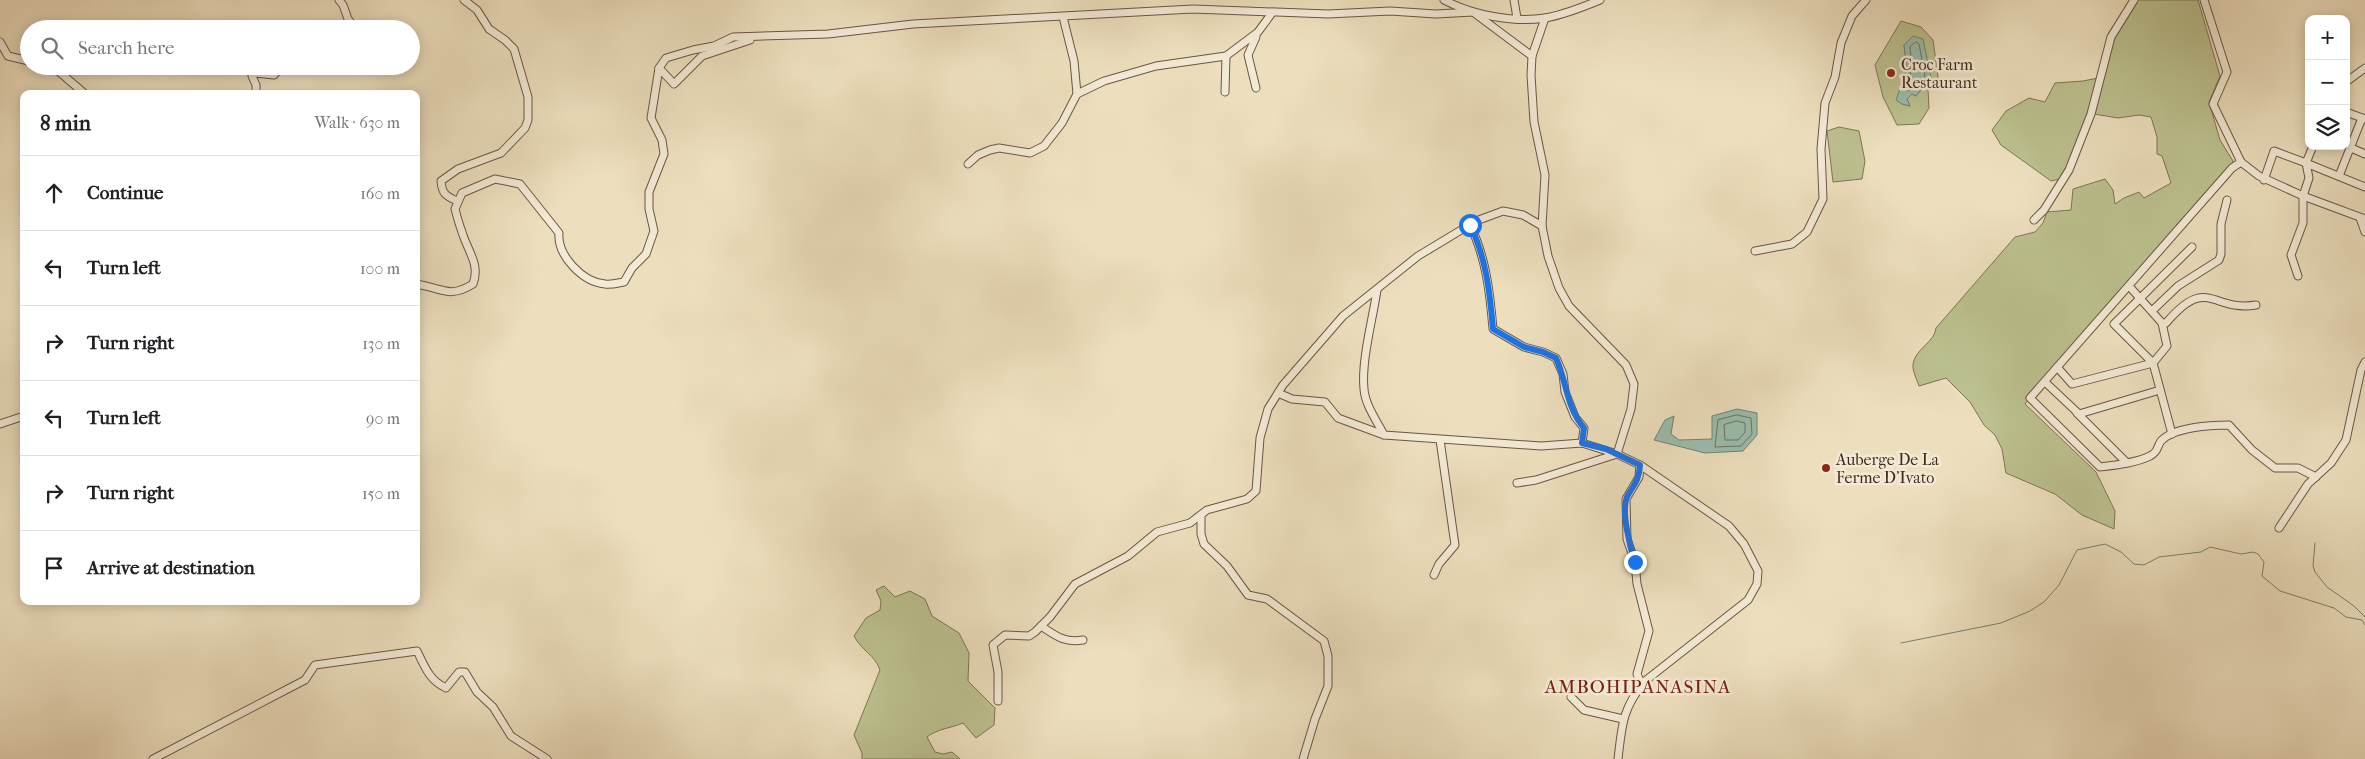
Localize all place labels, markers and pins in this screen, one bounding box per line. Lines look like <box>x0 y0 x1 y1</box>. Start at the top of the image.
place label: Croc Farm Restaurant <box>1901 55 1978 92</box>
marker: Croc Farm Restaurant <box>1885 67 1897 79</box>
place label: Auberge De La Ferme D'Ivato <box>1835 450 1939 487</box>
marker: Auberge De La Ferme D'Ivato <box>1820 462 1832 474</box>

